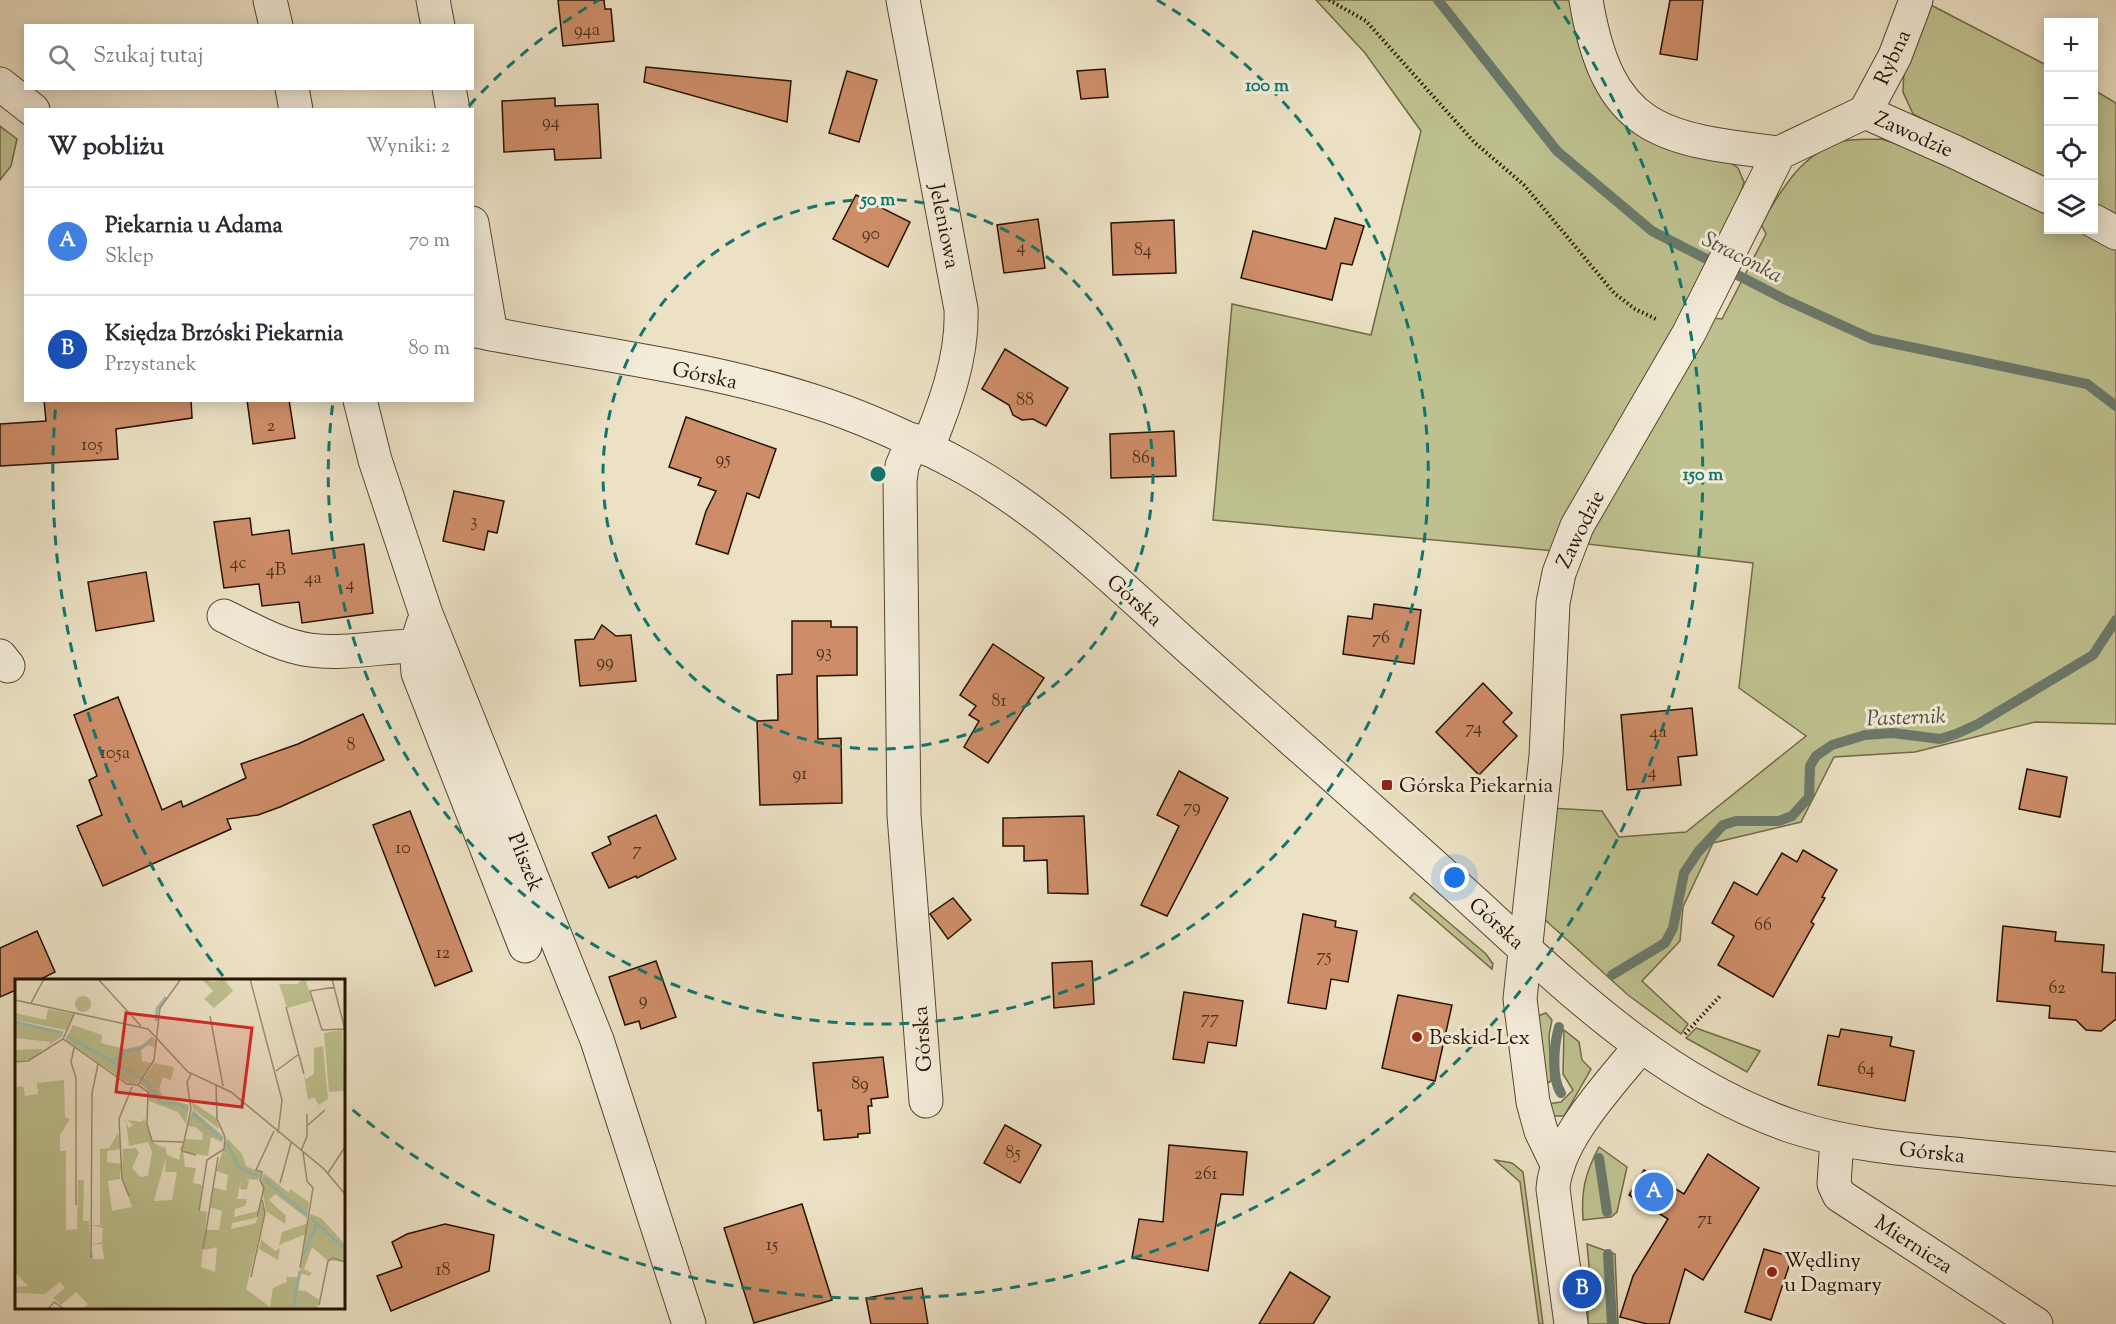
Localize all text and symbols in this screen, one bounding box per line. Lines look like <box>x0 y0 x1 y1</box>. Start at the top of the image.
house number: 94a <box>574 18 600 44</box>
map controls <box>2044 18 2098 234</box>
button: + <box>2044 18 2098 72</box>
search box <box>24 24 474 90</box>
street label: Rybna <box>1868 25 1920 90</box>
icon: search <box>45 41 78 74</box>
text: Szukaj tutaj <box>93 41 204 73</box>
button: − <box>2044 72 2098 126</box>
text: 100 m <box>1245 74 1289 100</box>
street label: Zawodzie <box>1869 105 1957 166</box>
house number: 94 <box>542 110 560 136</box>
button: locate <box>2044 126 2098 180</box>
text: W pobliżu <box>48 129 164 166</box>
text: Wyniki: 2 <box>366 133 450 162</box>
street label: Jeleniowa <box>920 180 966 272</box>
button: layers <box>2044 180 2098 234</box>
text: 50 m <box>859 188 895 214</box>
text: Piekarnia u Adama <box>105 211 283 243</box>
house number: 90 <box>862 222 880 248</box>
water label: Straconka <box>1696 225 1788 293</box>
text: A <box>59 227 76 256</box>
text: 70 m <box>409 227 450 256</box>
house number: 4 <box>1016 235 1026 261</box>
house number: 84 <box>1134 238 1152 264</box>
text: Sklep <box>105 243 154 272</box>
text: Księdza Brzóski Piekarnia <box>105 319 343 351</box>
text: B <box>61 335 74 364</box>
text: 80 m <box>409 335 450 364</box>
text: Przystanek <box>105 351 197 380</box>
street label: Górska <box>669 355 740 399</box>
house number: 88 <box>1016 388 1034 414</box>
house number: 2 <box>267 414 276 440</box>
house number: 105 <box>81 433 103 459</box>
house number: 86 <box>1132 446 1150 472</box>
house number: 95 <box>715 447 731 473</box>
text: 150 m <box>1683 463 1723 489</box>
centre of rings <box>868 464 888 484</box>
street label: Zawodzie <box>1550 486 1614 574</box>
house number: 3 <box>470 509 478 535</box>
house number: 4c <box>229 551 247 577</box>
house number: 4B <box>266 558 286 584</box>
house number: 4a <box>304 566 322 592</box>
street label: Górska <box>1099 568 1168 635</box>
house number: 4 <box>345 572 355 598</box>
house number: 76 <box>1372 626 1390 652</box>
house number: 93 <box>816 640 832 666</box>
house number: 99 <box>596 650 614 676</box>
house number: 81 <box>991 689 1007 715</box>
water label: Pasternik <box>1866 702 1946 736</box>
house number: 74 <box>1466 716 1482 742</box>
house number: 4a <box>1649 720 1667 746</box>
house number: 8 <box>347 733 356 759</box>
house number: 105a <box>100 741 130 767</box>
house number: 4 <box>1647 760 1657 786</box>
house number: 91 <box>793 762 807 788</box>
place label: Górska Piekarnia <box>1399 772 1554 802</box>
marker: Górska Piekarnia <box>1380 778 1394 792</box>
house number: 79 <box>1183 795 1201 821</box>
street label: Pliszek <box>499 829 550 897</box>
house number: 10 <box>395 836 411 862</box>
house number: 7 <box>632 838 642 864</box>
your location <box>1440 863 1469 892</box>
street label: Górska <box>1461 891 1530 958</box>
house number: 66 <box>1754 913 1772 939</box>
house number: 12 <box>436 941 451 967</box>
house number: 75 <box>1316 944 1332 970</box>
house number: 62 <box>2048 976 2066 1002</box>
inset map <box>15 979 345 1309</box>
house number: 9 <box>639 988 648 1014</box>
street label: Górska <box>907 1005 941 1073</box>
house number: 77 <box>1201 1006 1219 1032</box>
place label: Beskid-Lex <box>1429 1024 1530 1054</box>
marker: Beskid-Lex <box>1410 1030 1424 1044</box>
house number: 64 <box>1857 1057 1875 1083</box>
house number: 89 <box>851 1072 869 1098</box>
street label: Górska <box>1897 1136 1966 1172</box>
house number: 85 <box>1005 1141 1021 1167</box>
house number: 261 <box>1194 1162 1218 1188</box>
pin: A <box>1634 1170 1674 1214</box>
house number: 71 <box>1697 1207 1713 1233</box>
street label: Miernicza <box>1868 1209 1958 1282</box>
house number: 15 <box>766 1233 778 1259</box>
place label: Wędliny u Dagmary <box>1784 1247 1882 1301</box>
house number: 18 <box>435 1258 451 1284</box>
marker: Wędliny u Dagmary <box>1765 1265 1779 1279</box>
pin: B <box>1562 1266 1602 1312</box>

